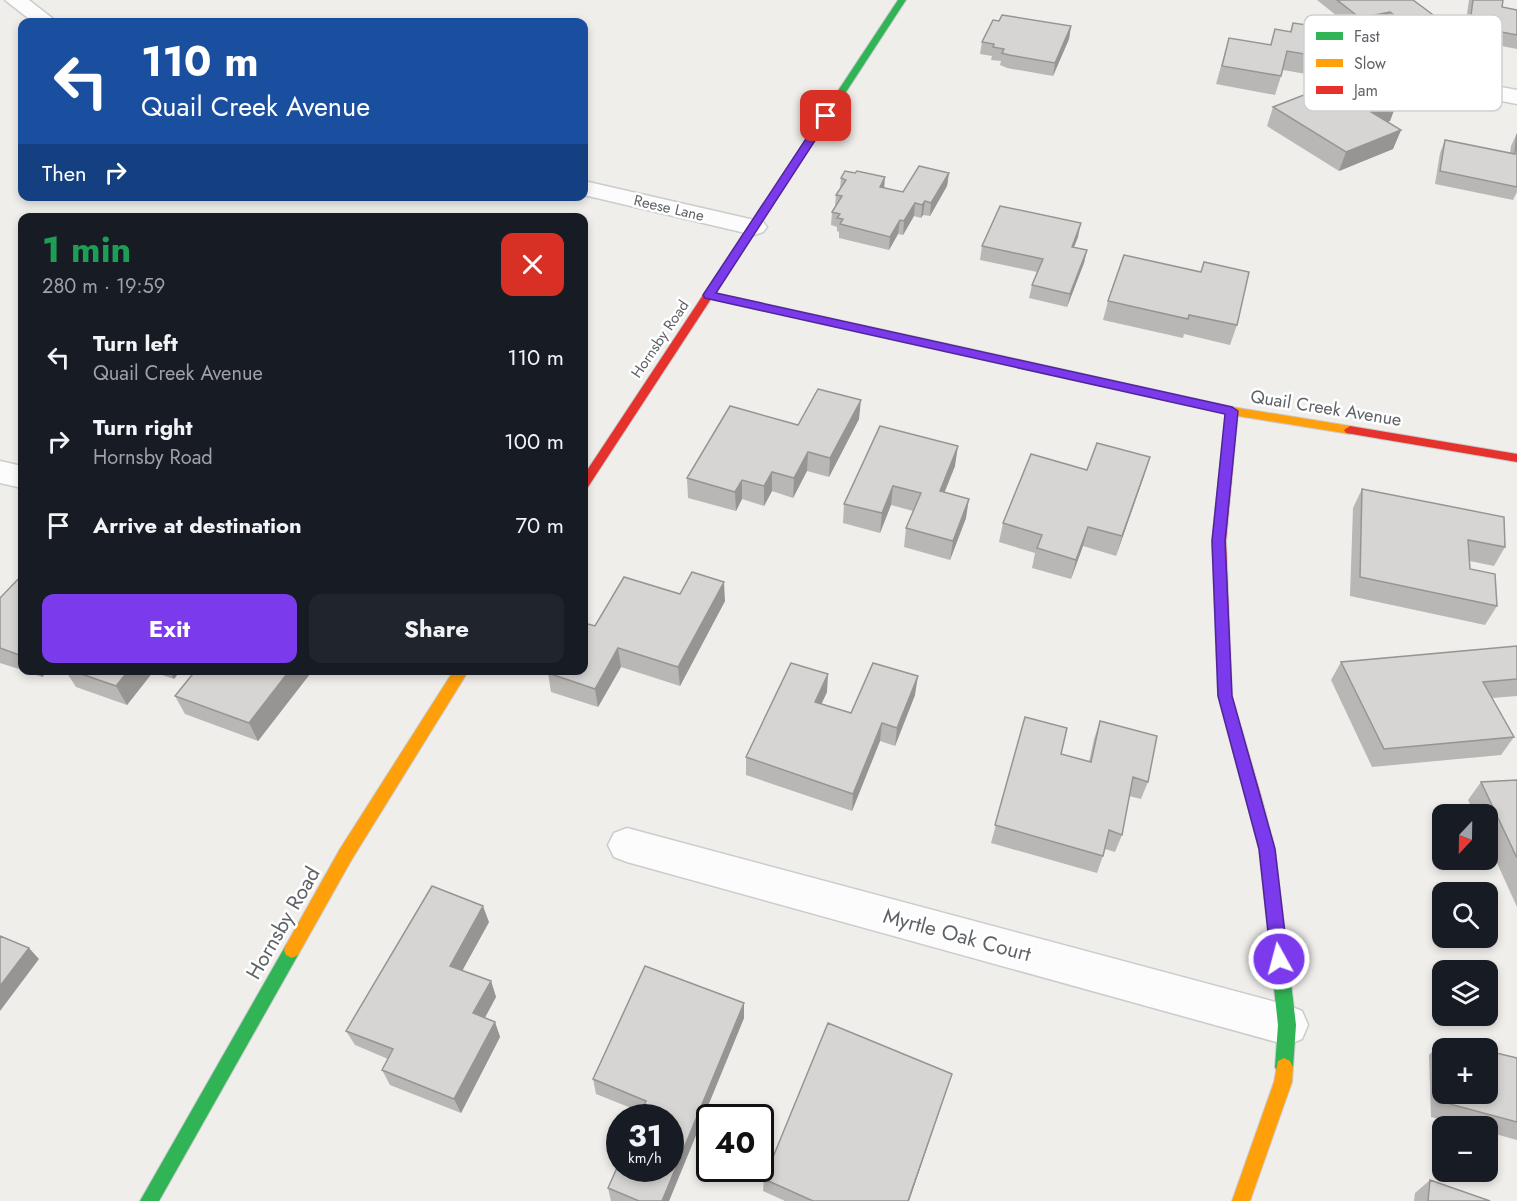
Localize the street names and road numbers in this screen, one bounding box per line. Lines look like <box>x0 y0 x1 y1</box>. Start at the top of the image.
street label: Reese Lane <box>632 189 707 227</box>
street label: Hornsby Road <box>626 296 694 382</box>
street label: Quail Creek Avenue <box>1249 383 1403 433</box>
street label: Hornsby Road <box>239 861 327 985</box>
street label: Myrtle Oak Court <box>880 901 1034 969</box>

